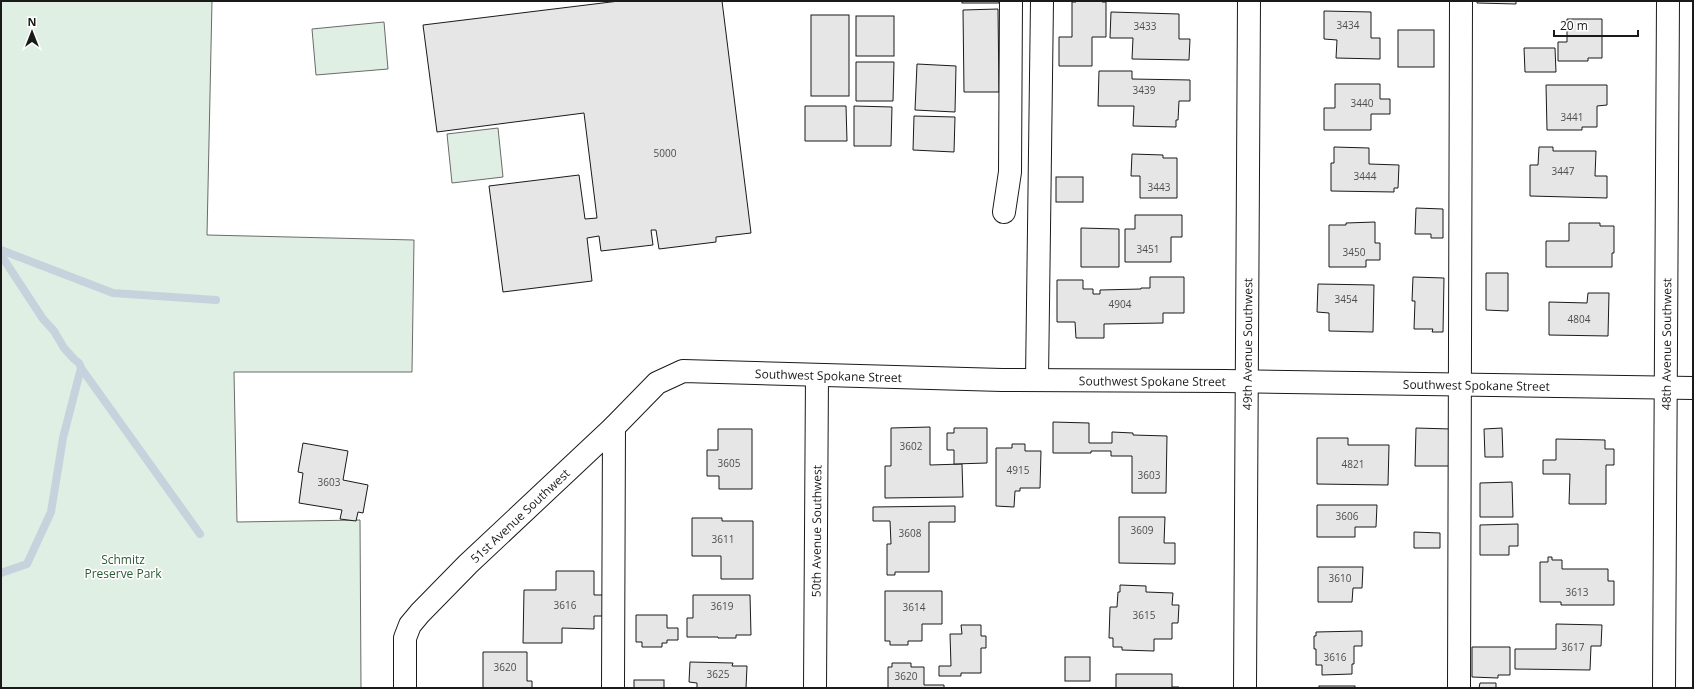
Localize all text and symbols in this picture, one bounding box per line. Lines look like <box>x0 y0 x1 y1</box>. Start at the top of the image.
north arrow <box>12 12 52 52</box>
scale bar <box>1554 12 1638 38</box>
text: N <box>28 14 36 29</box>
text: 20 m <box>1560 17 1588 34</box>
house number: 3434 <box>1337 18 1360 32</box>
house number: 3433 <box>1134 19 1157 33</box>
house number: 3439 <box>1133 83 1156 97</box>
house number: 3440 <box>1351 96 1374 110</box>
house number: 3441 <box>1561 110 1583 124</box>
house number: 5000 <box>654 146 677 160</box>
house number: 3447 <box>1552 164 1575 178</box>
house number: 3444 <box>1354 169 1377 183</box>
house number: 3443 <box>1148 180 1171 194</box>
house number: 3451 <box>1137 242 1159 256</box>
house number: 3450 <box>1343 245 1366 259</box>
street label: 49th Avenue Southwest <box>1238 278 1256 410</box>
street label: 48th Avenue Southwest <box>1657 278 1675 410</box>
house number: 3454 <box>1335 292 1358 306</box>
house number: 4904 <box>1109 297 1132 311</box>
house number: 4804 <box>1568 312 1591 326</box>
street label: Southwest Spokane Street <box>755 365 902 386</box>
street label: Southwest Spokane Street <box>1079 372 1226 390</box>
street label: Southwest Spokane Street <box>1403 375 1550 394</box>
house number: 3602 <box>900 439 923 453</box>
house number: 3605 <box>718 456 741 470</box>
house number: 4821 <box>1342 457 1364 471</box>
house number: 4915 <box>1007 463 1030 477</box>
street label: 51st Avenue Southwest <box>466 465 573 566</box>
street label: 50th Avenue Southwest <box>807 465 825 597</box>
house number: 3603 <box>1138 468 1161 482</box>
house number: 3603 <box>318 475 341 489</box>
house number: 3606 <box>1336 509 1359 523</box>
house number: 3609 <box>1131 523 1154 537</box>
house number: 3608 <box>899 526 922 540</box>
house number: 3611 <box>712 532 734 546</box>
park label: Schmitz Preserve Park <box>84 551 162 582</box>
house number: 3610 <box>1329 571 1352 585</box>
house number: 3613 <box>1566 585 1589 599</box>
house number: 3616 <box>554 598 577 612</box>
house number: 3619 <box>711 599 734 613</box>
house number: 3614 <box>903 600 926 614</box>
house number: 3615 <box>1133 608 1156 622</box>
house number: 3617 <box>1562 640 1585 654</box>
house number: 3616 <box>1324 650 1347 664</box>
house number: 3620 <box>494 660 517 674</box>
house number: 3625 <box>707 667 730 681</box>
house number: 3620 <box>895 669 918 683</box>

